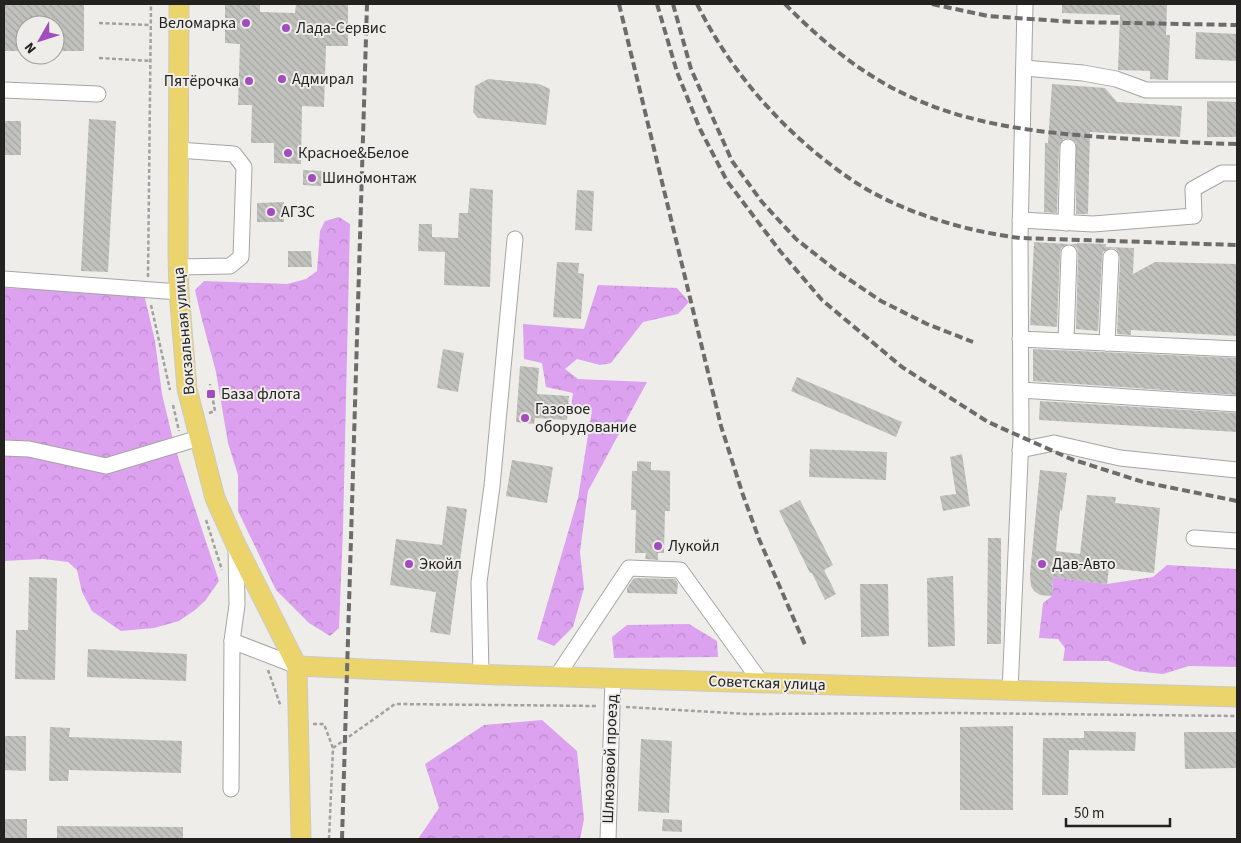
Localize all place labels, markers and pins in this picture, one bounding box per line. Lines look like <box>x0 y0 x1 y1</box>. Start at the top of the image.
place label: Веломарка <box>159 12 236 34</box>
marker: Веломарка <box>240 17 252 29</box>
place label: Лада-Сервис <box>296 17 386 39</box>
marker: Лада-Сервис <box>280 22 292 34</box>
place label: Адмирал <box>292 68 354 90</box>
place label: Пятёрочка <box>164 70 239 92</box>
marker: Адмирал <box>276 73 288 85</box>
marker: Пятёрочка <box>243 75 255 87</box>
place label: Красное&Белое <box>298 142 409 164</box>
marker: Красное&Белое <box>282 147 294 159</box>
place label: Шиномонтаж <box>322 167 417 189</box>
marker: Шиномонтаж <box>306 172 318 184</box>
place label: АГЗС <box>281 201 315 223</box>
marker: АГЗС <box>265 206 277 218</box>
place label: База флота <box>221 383 301 405</box>
marker: База флота <box>205 388 217 400</box>
place label: Газовое оборудование <box>535 398 637 438</box>
marker: Газовое оборудование <box>519 412 531 424</box>
place label: Лукойл <box>668 535 719 557</box>
marker: Лукойл <box>652 540 664 552</box>
place label: Экойл <box>419 553 462 575</box>
place label: Дав-Авто <box>1052 553 1116 575</box>
marker: Экойл <box>403 558 415 570</box>
marker: Дав-Авто <box>1036 558 1048 570</box>

